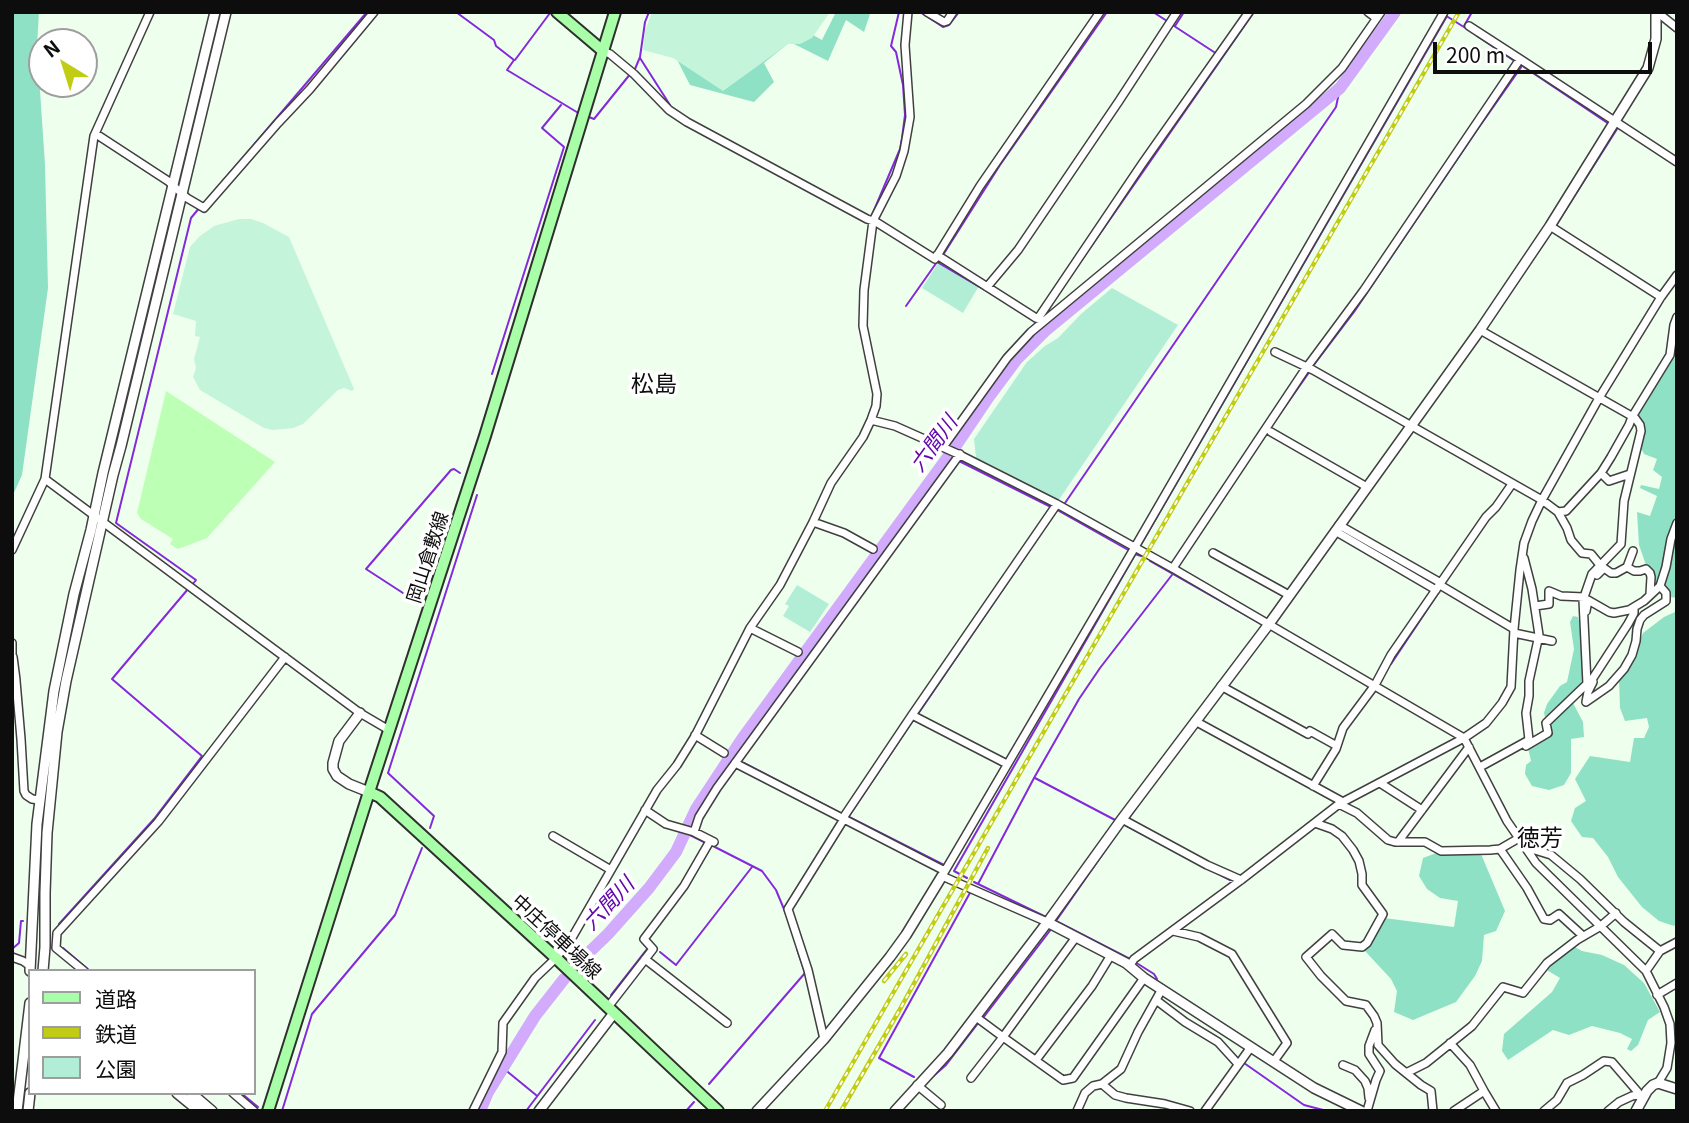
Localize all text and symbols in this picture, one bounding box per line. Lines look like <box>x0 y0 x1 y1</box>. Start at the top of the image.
north arrow <box>28 28 98 98</box>
scale bar <box>1437 28 1656 72</box>
text: N <box>37 33 65 63</box>
text: 200 m <box>1446 39 1505 69</box>
district label: 松島 <box>631 369 677 397</box>
water label: 六間川 <box>904 410 962 476</box>
street label: 岡山倉敷線 <box>401 508 453 606</box>
district label: 徳芳 <box>1517 823 1563 851</box>
water label: 六間川 <box>577 871 639 935</box>
street label: 中庄停車場線 <box>508 889 606 983</box>
legend <box>28 969 256 1095</box>
text: 道路 <box>95 983 137 1013</box>
text: 鉄道 <box>95 1018 137 1048</box>
text: 公園 <box>95 1053 137 1083</box>

